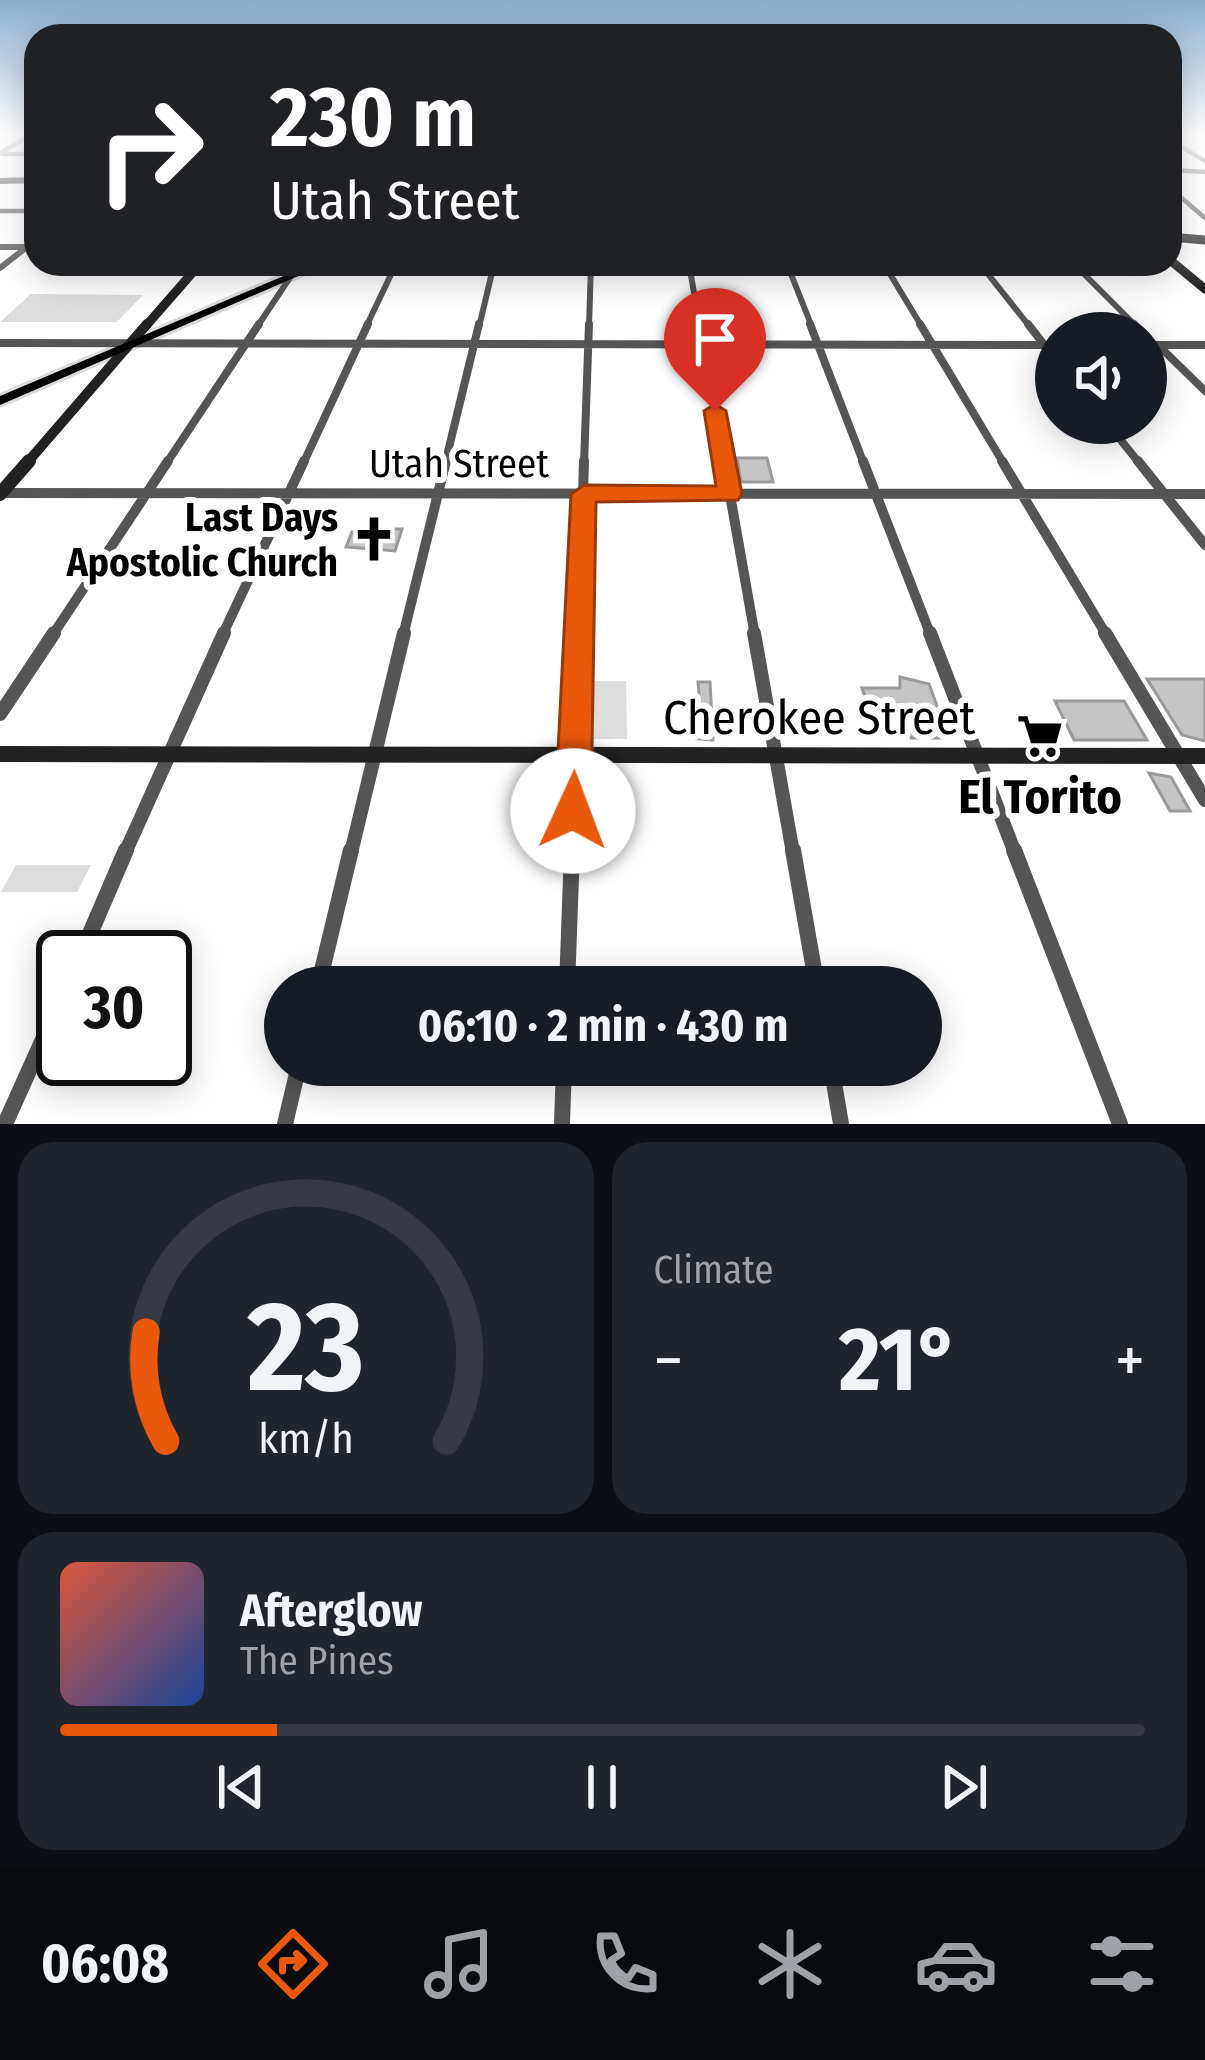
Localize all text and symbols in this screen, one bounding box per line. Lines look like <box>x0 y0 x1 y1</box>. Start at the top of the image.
text: 230 m <box>270 67 476 168</box>
icon: right <box>72 72 228 228</box>
text: Utah Street <box>270 169 519 233</box>
pin <box>664 288 766 411</box>
icon: arrive <box>682 306 748 372</box>
map controls <box>1035 312 1167 444</box>
button: sound <box>1035 312 1167 444</box>
street label: Utah Street <box>369 441 549 487</box>
place label: Last Days Apostolic Church <box>66 495 338 586</box>
church icon: Last Days Apostolic Church <box>349 514 399 564</box>
street label: Cherokee Street <box>663 689 975 747</box>
supermarket icon: El Torito <box>1015 711 1065 761</box>
position arrow <box>510 748 636 874</box>
place label: El Torito <box>958 768 1122 826</box>
speed limit sign: 30 <box>36 930 192 1086</box>
text: 06:10 · 2 min · 430 m <box>418 999 788 1053</box>
text: Climate <box>654 1247 774 1293</box>
text: 23 <box>246 1273 364 1423</box>
text: 21° <box>839 1306 959 1414</box>
text: − <box>654 1321 683 1400</box>
text: + <box>1115 1321 1145 1400</box>
text: km/h <box>258 1413 354 1464</box>
text: Afterglow <box>240 1584 422 1638</box>
text: The Pines <box>240 1638 394 1684</box>
icon: previous <box>208 1754 274 1820</box>
icon: pause <box>569 1754 635 1820</box>
icon: next <box>931 1754 997 1820</box>
icon: directions <box>251 1922 335 2006</box>
icon: music <box>417 1922 501 2006</box>
icon: phone <box>583 1922 667 2006</box>
icon: climate <box>748 1922 832 2006</box>
icon: car <box>914 1922 998 2006</box>
icon: filters <box>1080 1922 1164 2006</box>
text: 06:08 <box>41 1932 169 1996</box>

